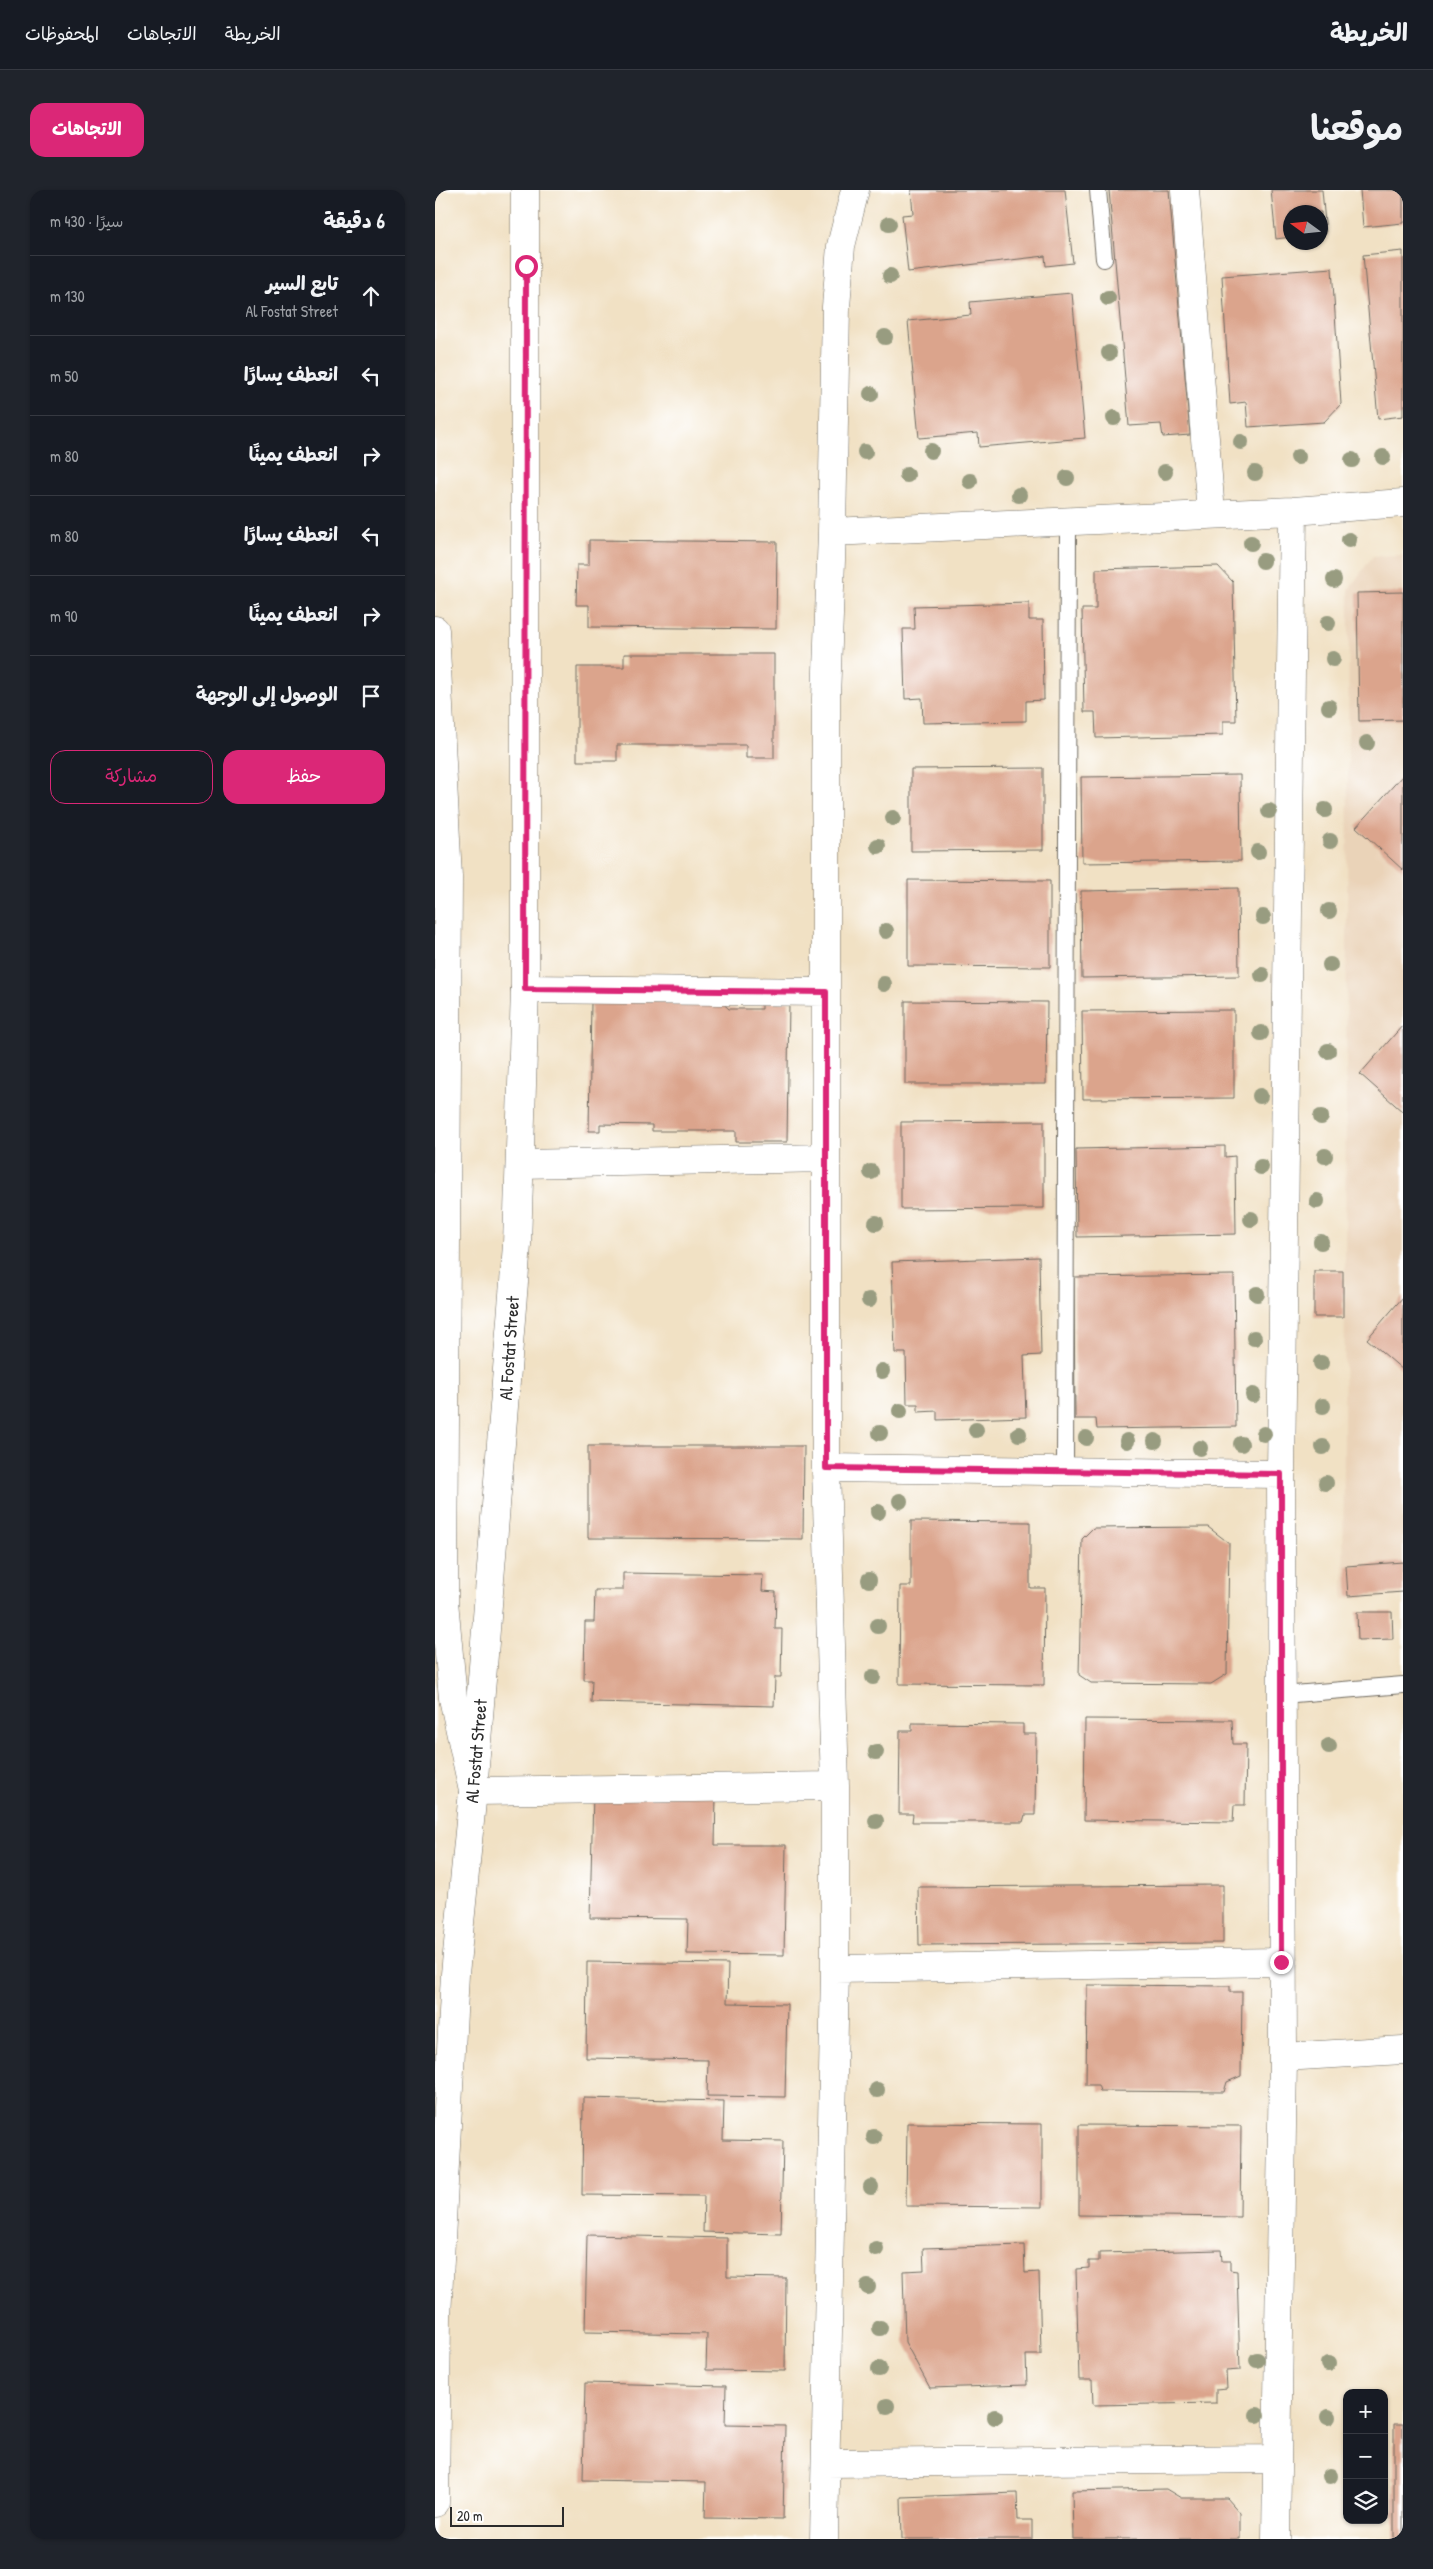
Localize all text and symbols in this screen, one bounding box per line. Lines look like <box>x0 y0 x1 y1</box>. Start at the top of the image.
text: الخريطة <box>1330 16 1408 48</box>
text: المحفوظات <box>25 21 99 46</box>
text: الاتجاهات <box>127 21 197 46</box>
text: الخريطة <box>225 21 281 46</box>
button: الاتجاهات <box>30 103 144 157</box>
text: موقعنا <box>1310 104 1403 151</box>
north arrow <box>1283 205 1328 250</box>
text: 6 دقيقة <box>323 206 385 235</box>
text: سيرًا · 430 m <box>50 210 123 232</box>
route start <box>515 255 538 278</box>
text: تابع السير <box>266 270 338 296</box>
icon: ahead <box>357 282 385 310</box>
text: 130 m <box>50 285 85 307</box>
text: Al Fostat Street <box>245 300 338 322</box>
text: انعطف يسارًا <box>244 361 338 387</box>
icon: left <box>357 362 385 390</box>
text: 50 m <box>50 365 79 387</box>
text: انعطف يمينًا <box>249 441 338 467</box>
icon: right <box>357 442 385 470</box>
text: 80 m <box>50 445 79 467</box>
text: انعطف يسارًا <box>244 521 338 547</box>
icon: left <box>357 522 385 550</box>
text: 80 m <box>50 525 79 547</box>
text: انعطف يمينًا <box>249 601 338 627</box>
icon: right <box>357 602 385 630</box>
text: 90 m <box>50 605 78 627</box>
text: الوصول إلى الوجهة <box>196 681 338 707</box>
icon: arrive <box>357 682 385 710</box>
button: مشاركة <box>50 750 213 804</box>
button: حفظ <box>223 750 385 804</box>
street label: Al Fostat Street <box>493 1294 525 1401</box>
street label: Al Fostat Street <box>459 1697 493 1804</box>
route end <box>1270 1951 1293 1974</box>
map controls <box>1343 2389 1388 2524</box>
button: + <box>1343 2389 1388 2434</box>
button: − <box>1343 2434 1388 2479</box>
button: layers <box>1343 2479 1388 2524</box>
scale bar <box>450 2504 564 2527</box>
text: 20 m <box>457 2506 483 2525</box>

